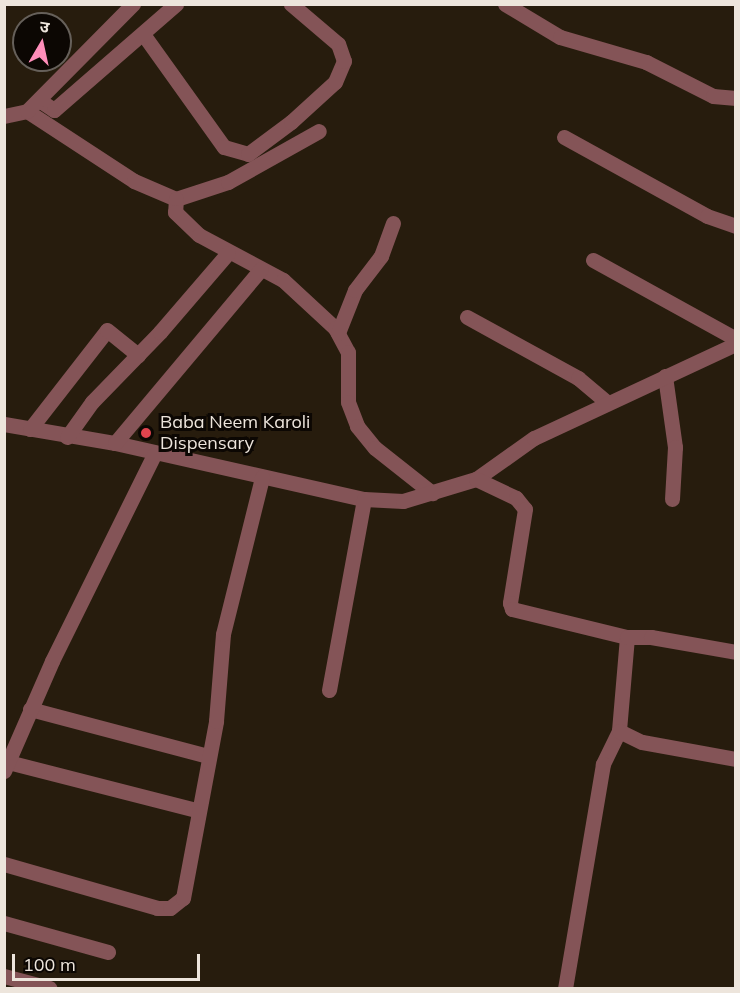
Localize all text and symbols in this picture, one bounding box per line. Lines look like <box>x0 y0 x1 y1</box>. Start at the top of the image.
north arrow <box>12 12 72 72</box>
text: उ <box>38 16 51 37</box>
place label: Baba Neem Karoli Dispensary <box>160 412 310 454</box>
marker: Baba Neem Karoli Dispensary <box>137 424 155 442</box>
scale bar <box>15 942 202 980</box>
text: 100 m <box>23 953 76 976</box>

